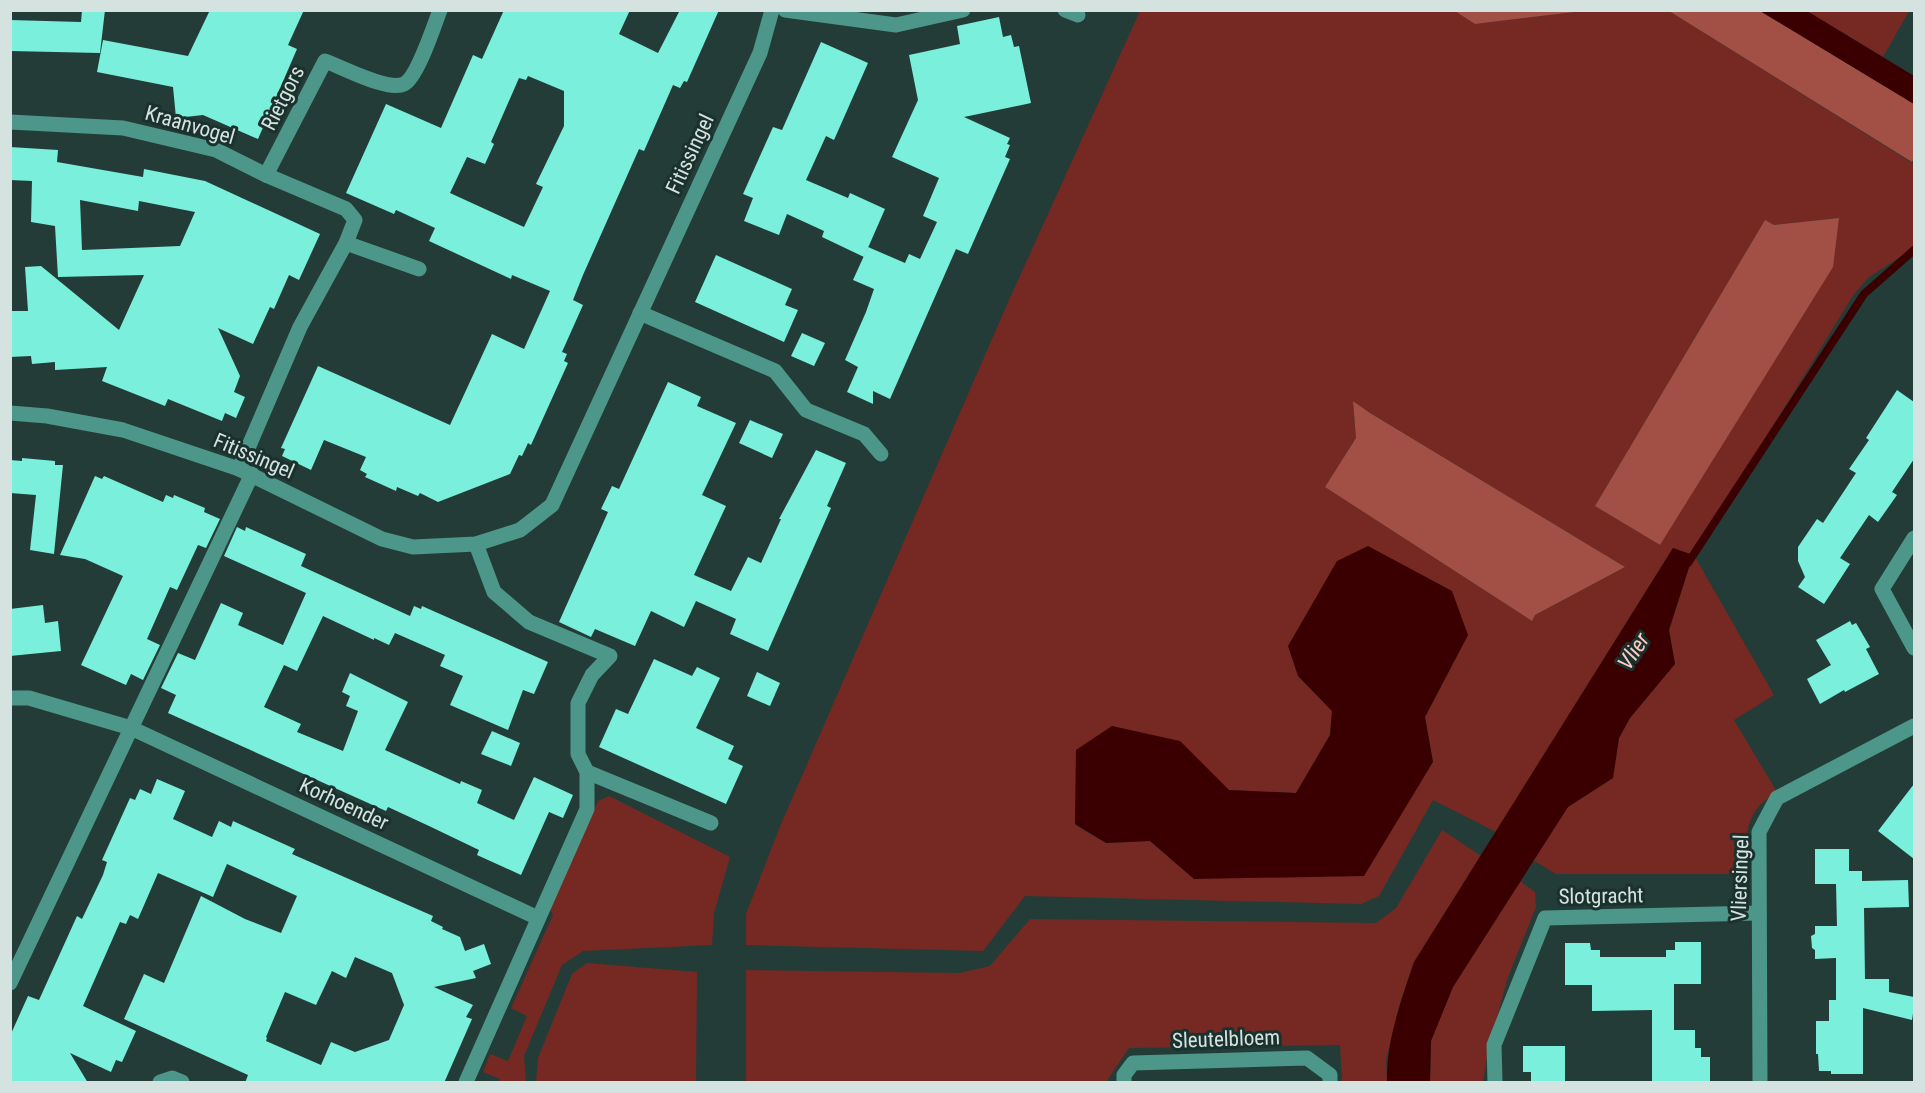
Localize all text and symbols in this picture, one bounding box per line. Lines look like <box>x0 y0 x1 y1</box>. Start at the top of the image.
street label: Rietgors <box>257 62 309 134</box>
street label: Kraanvogel <box>142 101 238 149</box>
street label: Fitissingel <box>661 110 719 198</box>
street label: Fitissingel <box>210 428 298 484</box>
water label: Vlier <box>1613 628 1655 674</box>
street label: Korhoender <box>296 773 392 835</box>
street label: Vliersingel <box>1726 834 1754 922</box>
street label: Slotgracht <box>1558 883 1644 909</box>
street label: Sleutelbloem <box>1172 1025 1280 1053</box>

